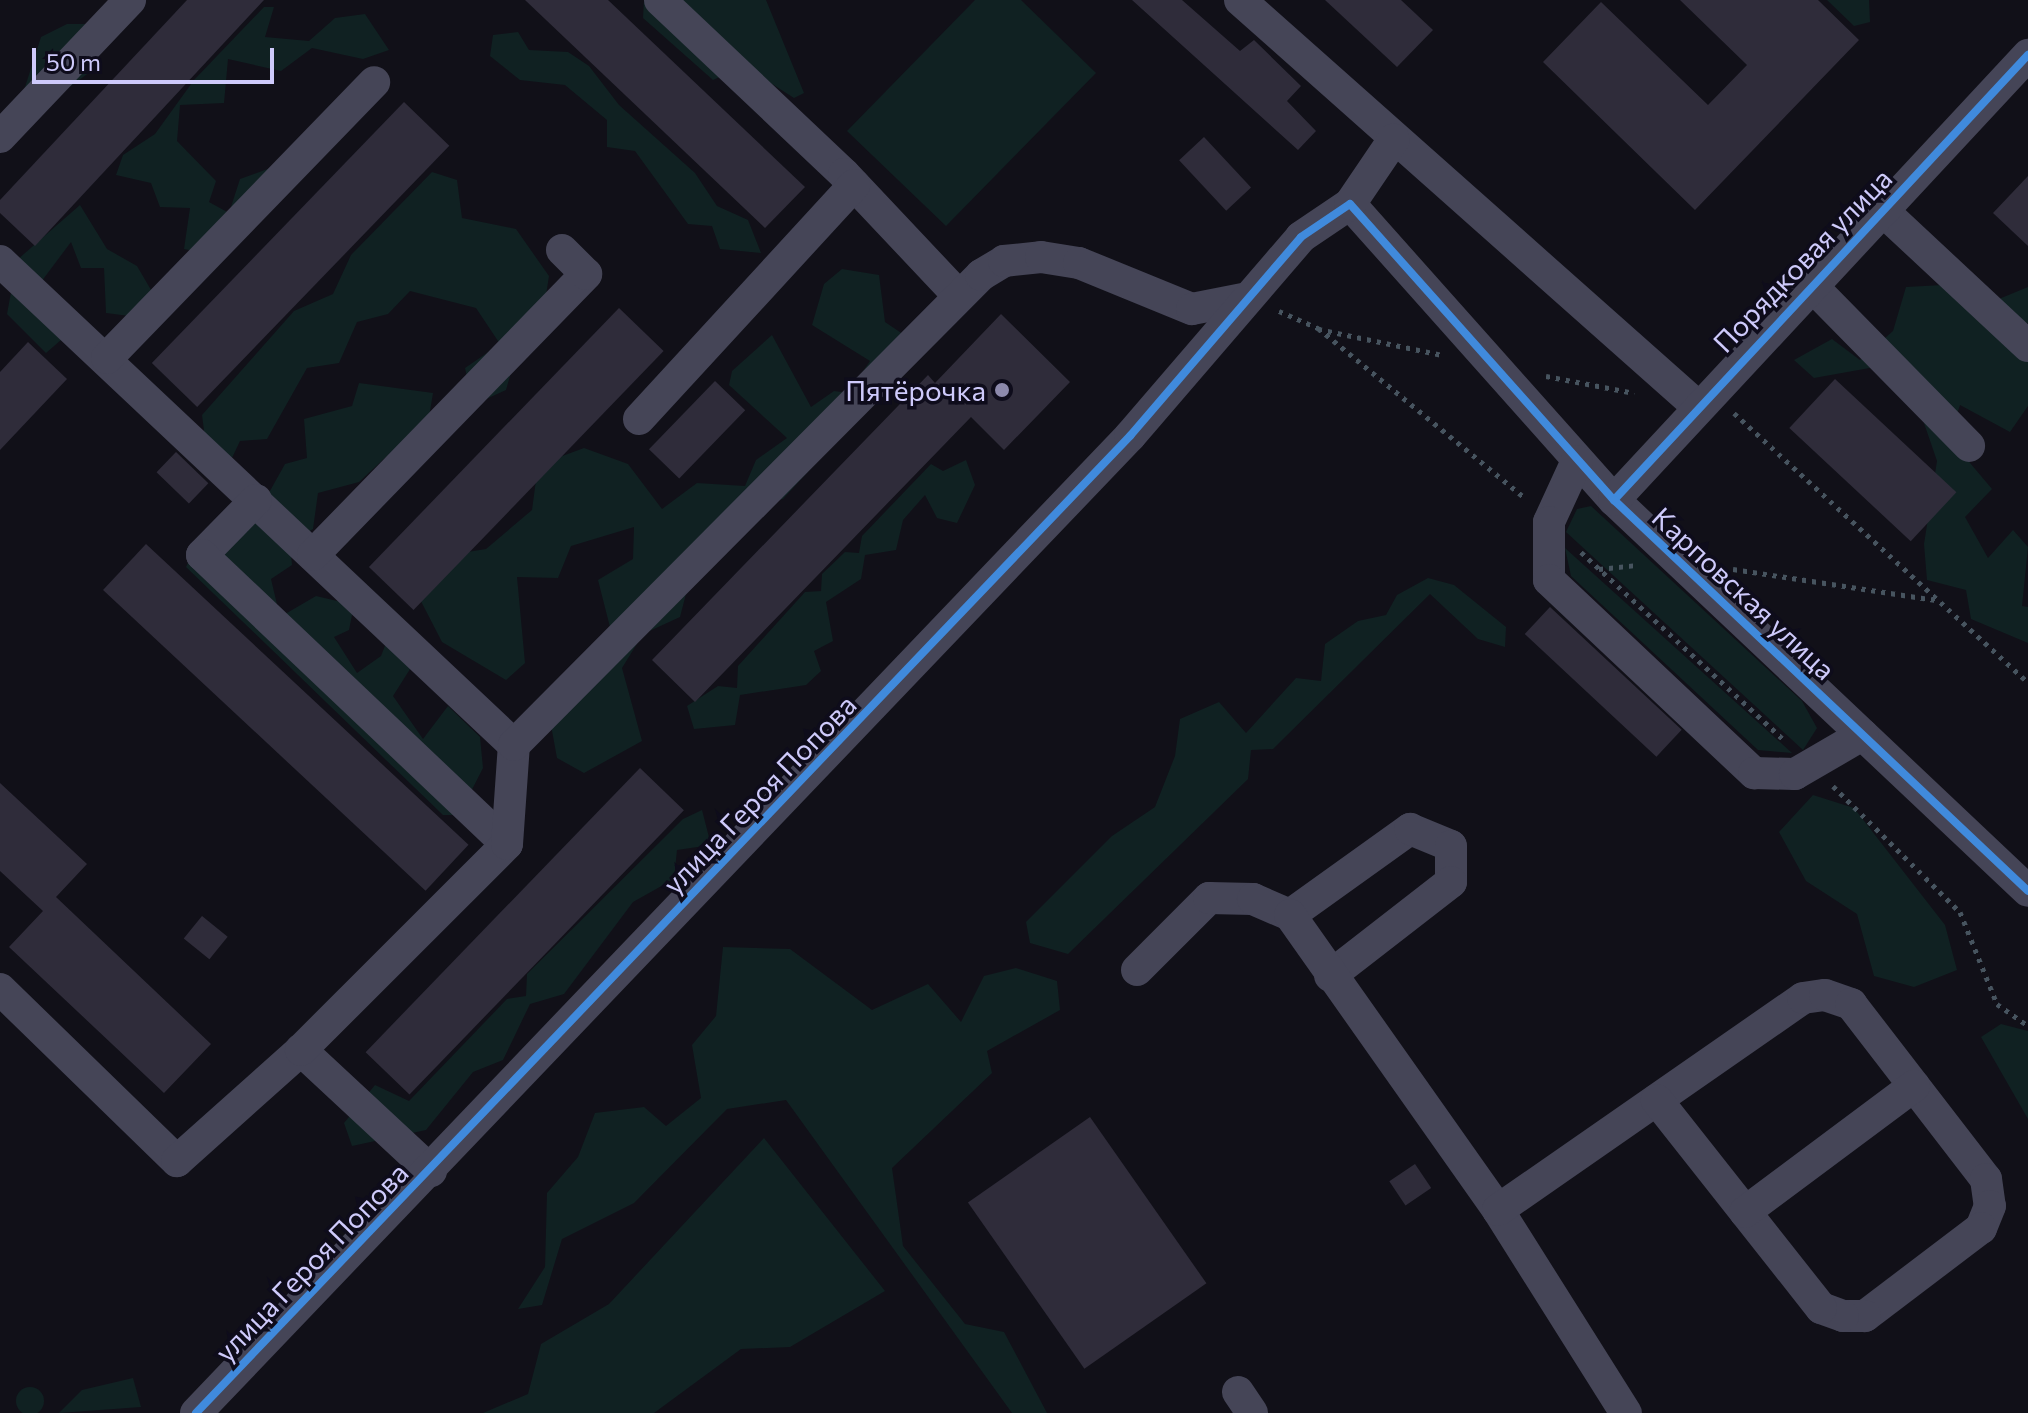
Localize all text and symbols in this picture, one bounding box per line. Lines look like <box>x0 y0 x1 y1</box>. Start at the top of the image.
scale bar <box>36 32 278 82</box>
text: 50 m <box>46 47 101 76</box>
street label: Порядковая улица <box>1706 161 1898 359</box>
place label: Пятёрочка <box>845 373 986 407</box>
marker: Пятёрочка <box>993 381 1011 399</box>
street label: Карповская улица <box>1646 500 1842 686</box>
street label: улица Героя Попова <box>655 688 863 900</box>
street label: улица Героя Попова <box>207 1156 415 1368</box>

